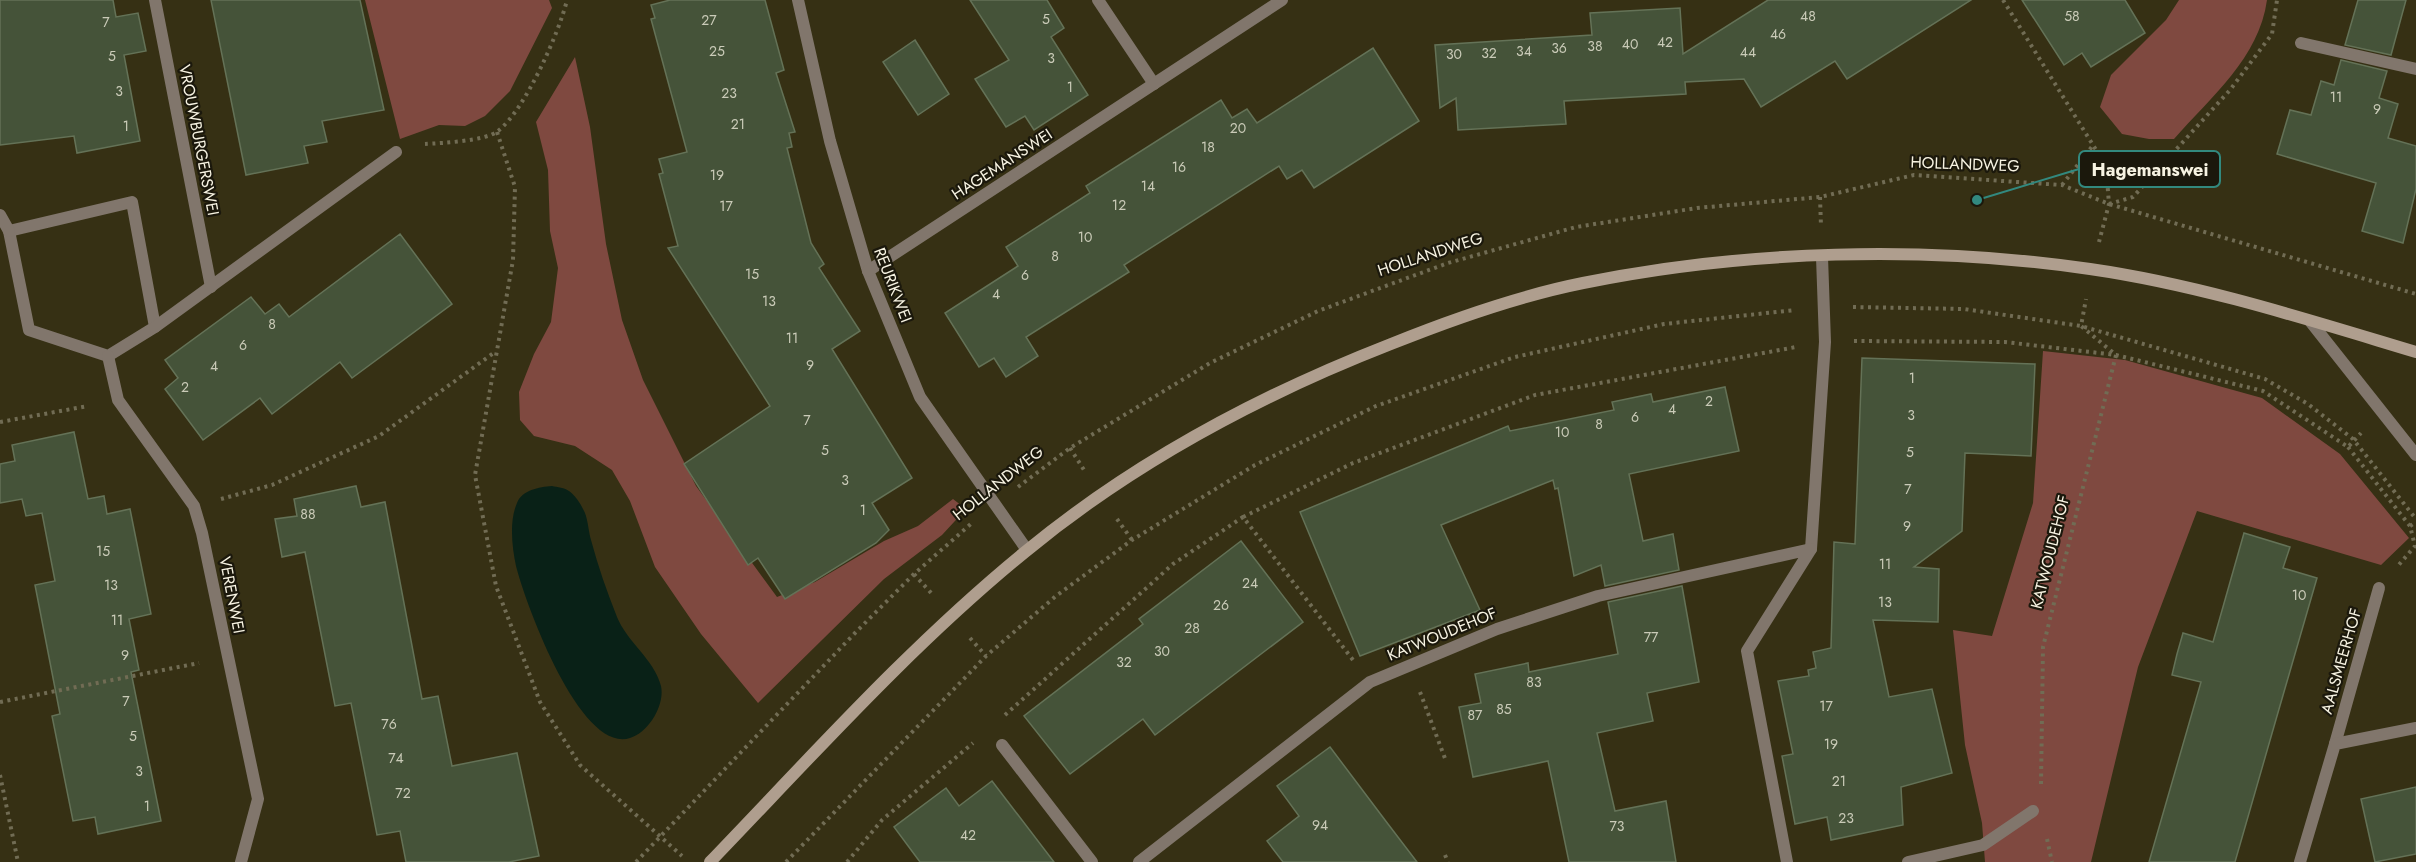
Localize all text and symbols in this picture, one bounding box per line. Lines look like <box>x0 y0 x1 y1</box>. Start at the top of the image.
house number: 48 <box>1800 6 1816 26</box>
house number: 58 <box>2064 6 2080 26</box>
house number: 5 <box>1042 9 1050 29</box>
house number: 27 <box>701 10 717 30</box>
house number: 7 <box>102 12 110 32</box>
house number: 46 <box>1770 24 1786 44</box>
house number: 42 <box>1657 32 1673 52</box>
house number: 40 <box>1622 34 1638 54</box>
house number: 38 <box>1587 36 1603 56</box>
house number: 36 <box>1551 38 1567 58</box>
house number: 25 <box>709 41 725 61</box>
house number: 34 <box>1516 41 1532 61</box>
house number: 44 <box>1740 42 1756 62</box>
house number: 32 <box>1481 43 1497 63</box>
house number: 30 <box>1446 44 1462 64</box>
house number: 5 <box>108 46 116 66</box>
house number: 3 <box>1047 48 1055 68</box>
street label: VROUWBURGERSWEI <box>173 63 225 217</box>
house number: 1 <box>1067 77 1073 97</box>
house number: 3 <box>115 81 123 101</box>
house number: 23 <box>721 83 737 103</box>
house number: 11 <box>2330 87 2342 107</box>
house number: 9 <box>2373 99 2381 119</box>
house number: 21 <box>731 114 745 134</box>
house number: 1 <box>123 116 129 136</box>
house number: 20 <box>1230 118 1246 138</box>
street label: HAGEMANSWEI <box>947 123 1057 205</box>
house number: 18 <box>1201 137 1215 157</box>
street label: HOLLANDWEG <box>1910 151 2020 177</box>
callout: Hagemanswei <box>2079 151 2220 187</box>
house number: 16 <box>1172 157 1186 177</box>
text: Hagemanswei <box>2092 157 2208 183</box>
house number: 19 <box>710 165 724 185</box>
house number: 14 <box>1141 176 1155 196</box>
house number: 12 <box>1112 195 1126 215</box>
house number: 17 <box>719 196 733 216</box>
street label: HOLLANDWEG <box>1374 226 1486 282</box>
house number: 10 <box>1078 227 1092 247</box>
street label: REURIKWEI <box>868 244 918 326</box>
house number: 8 <box>1051 246 1059 266</box>
house number: 15 <box>745 264 759 284</box>
house number: 6 <box>1021 265 1029 285</box>
house number: 4 <box>992 284 1000 304</box>
house number: 13 <box>762 291 776 311</box>
house number: 8 <box>268 314 276 334</box>
house number: 11 <box>786 328 798 348</box>
house number: 6 <box>239 335 247 355</box>
house number: 9 <box>806 355 814 375</box>
house number: 4 <box>210 356 218 376</box>
house number: 1 <box>1909 368 1915 388</box>
house number: 2 <box>181 377 189 397</box>
house number: 2 <box>1705 391 1713 411</box>
house number: 4 <box>1668 399 1676 419</box>
house number: 3 <box>1907 405 1915 425</box>
house number: 6 <box>1631 407 1639 427</box>
house number: 7 <box>803 410 811 430</box>
house number: 8 <box>1595 414 1603 434</box>
house number: 10 <box>1555 422 1569 442</box>
house number: 5 <box>821 440 829 460</box>
street label: HOLLANDWEG <box>948 440 1048 526</box>
house number: 5 <box>1906 442 1914 462</box>
house number: 3 <box>841 470 849 490</box>
house number: 7 <box>1904 479 1912 499</box>
street label: KATWOUDEHOF <box>2025 493 2075 611</box>
house number: 1 <box>860 500 866 520</box>
house number: 88 <box>300 504 316 524</box>
house number: 9 <box>1903 516 1911 536</box>
house number: 15 <box>96 541 110 561</box>
street label: VERENWEI <box>213 554 251 636</box>
house number: 11 <box>1879 554 1891 574</box>
house number: 24 <box>1242 573 1258 593</box>
house number: 13 <box>104 575 118 595</box>
house number: 10 <box>2292 585 2306 605</box>
house number: 13 <box>1878 592 1892 612</box>
house number: 26 <box>1213 595 1229 615</box>
street label: KATWOUDEHOF <box>1384 602 1500 666</box>
street label: AALSMEERHOF <box>2315 605 2367 717</box>
house number: 11 <box>111 610 123 630</box>
house number: 28 <box>1184 618 1200 638</box>
house number: 77 <box>1644 627 1659 647</box>
house number: 30 <box>1154 641 1170 661</box>
house number: 9 <box>121 645 129 665</box>
house number: 32 <box>1116 652 1132 672</box>
house number: 83 <box>1526 672 1542 692</box>
house number: 7 <box>122 691 130 711</box>
house number: 17 <box>1819 696 1833 716</box>
house number: 85 <box>1496 699 1512 719</box>
house number: 87 <box>1468 705 1483 725</box>
house number: 76 <box>381 714 397 734</box>
house number: 5 <box>129 726 137 746</box>
house number: 19 <box>1824 734 1838 754</box>
house number: 74 <box>388 748 404 768</box>
house number: 3 <box>135 761 143 781</box>
house number: 21 <box>1832 771 1846 791</box>
house number: 72 <box>395 783 411 803</box>
house number: 1 <box>144 796 150 816</box>
house number: 23 <box>1838 808 1854 828</box>
house number: 94 <box>1312 815 1328 835</box>
house number: 73 <box>1610 816 1625 836</box>
house number: 42 <box>960 825 976 845</box>

